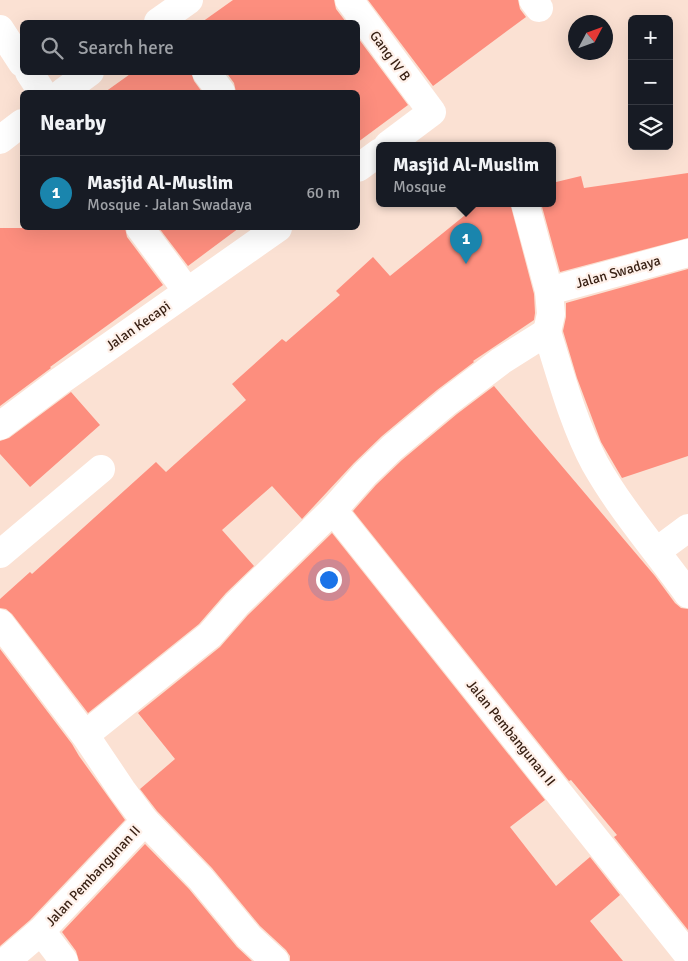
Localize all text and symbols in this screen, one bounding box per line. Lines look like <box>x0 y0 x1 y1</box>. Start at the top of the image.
north arrow <box>568 15 613 60</box>
map controls <box>628 15 673 150</box>
button: + <box>628 15 673 60</box>
search box <box>20 20 360 75</box>
street label: Gang IV B <box>366 28 414 84</box>
icon: search <box>38 34 66 62</box>
text: Search here <box>78 36 174 60</box>
button: − <box>628 60 673 105</box>
button: layers <box>628 105 673 150</box>
text: Nearby <box>40 110 106 136</box>
popup <box>376 142 556 207</box>
text: Masjid Al-Muslim <box>393 153 539 177</box>
text: Masjid Al-Muslim <box>87 171 233 195</box>
text: Mosque <box>393 177 446 197</box>
text: 1 <box>52 183 60 203</box>
text: 60 m <box>306 183 340 203</box>
text: Mosque · Jalan Swadaya <box>87 195 252 215</box>
pin: 1 <box>450 223 482 264</box>
street label: Jalan Swadaya <box>574 252 662 292</box>
street label: Jalan Kecapi <box>102 298 174 354</box>
your location <box>316 567 342 593</box>
street label: Jalan Pembangunan II <box>463 677 559 789</box>
street label: Jalan Pembangunan II <box>42 822 144 930</box>

